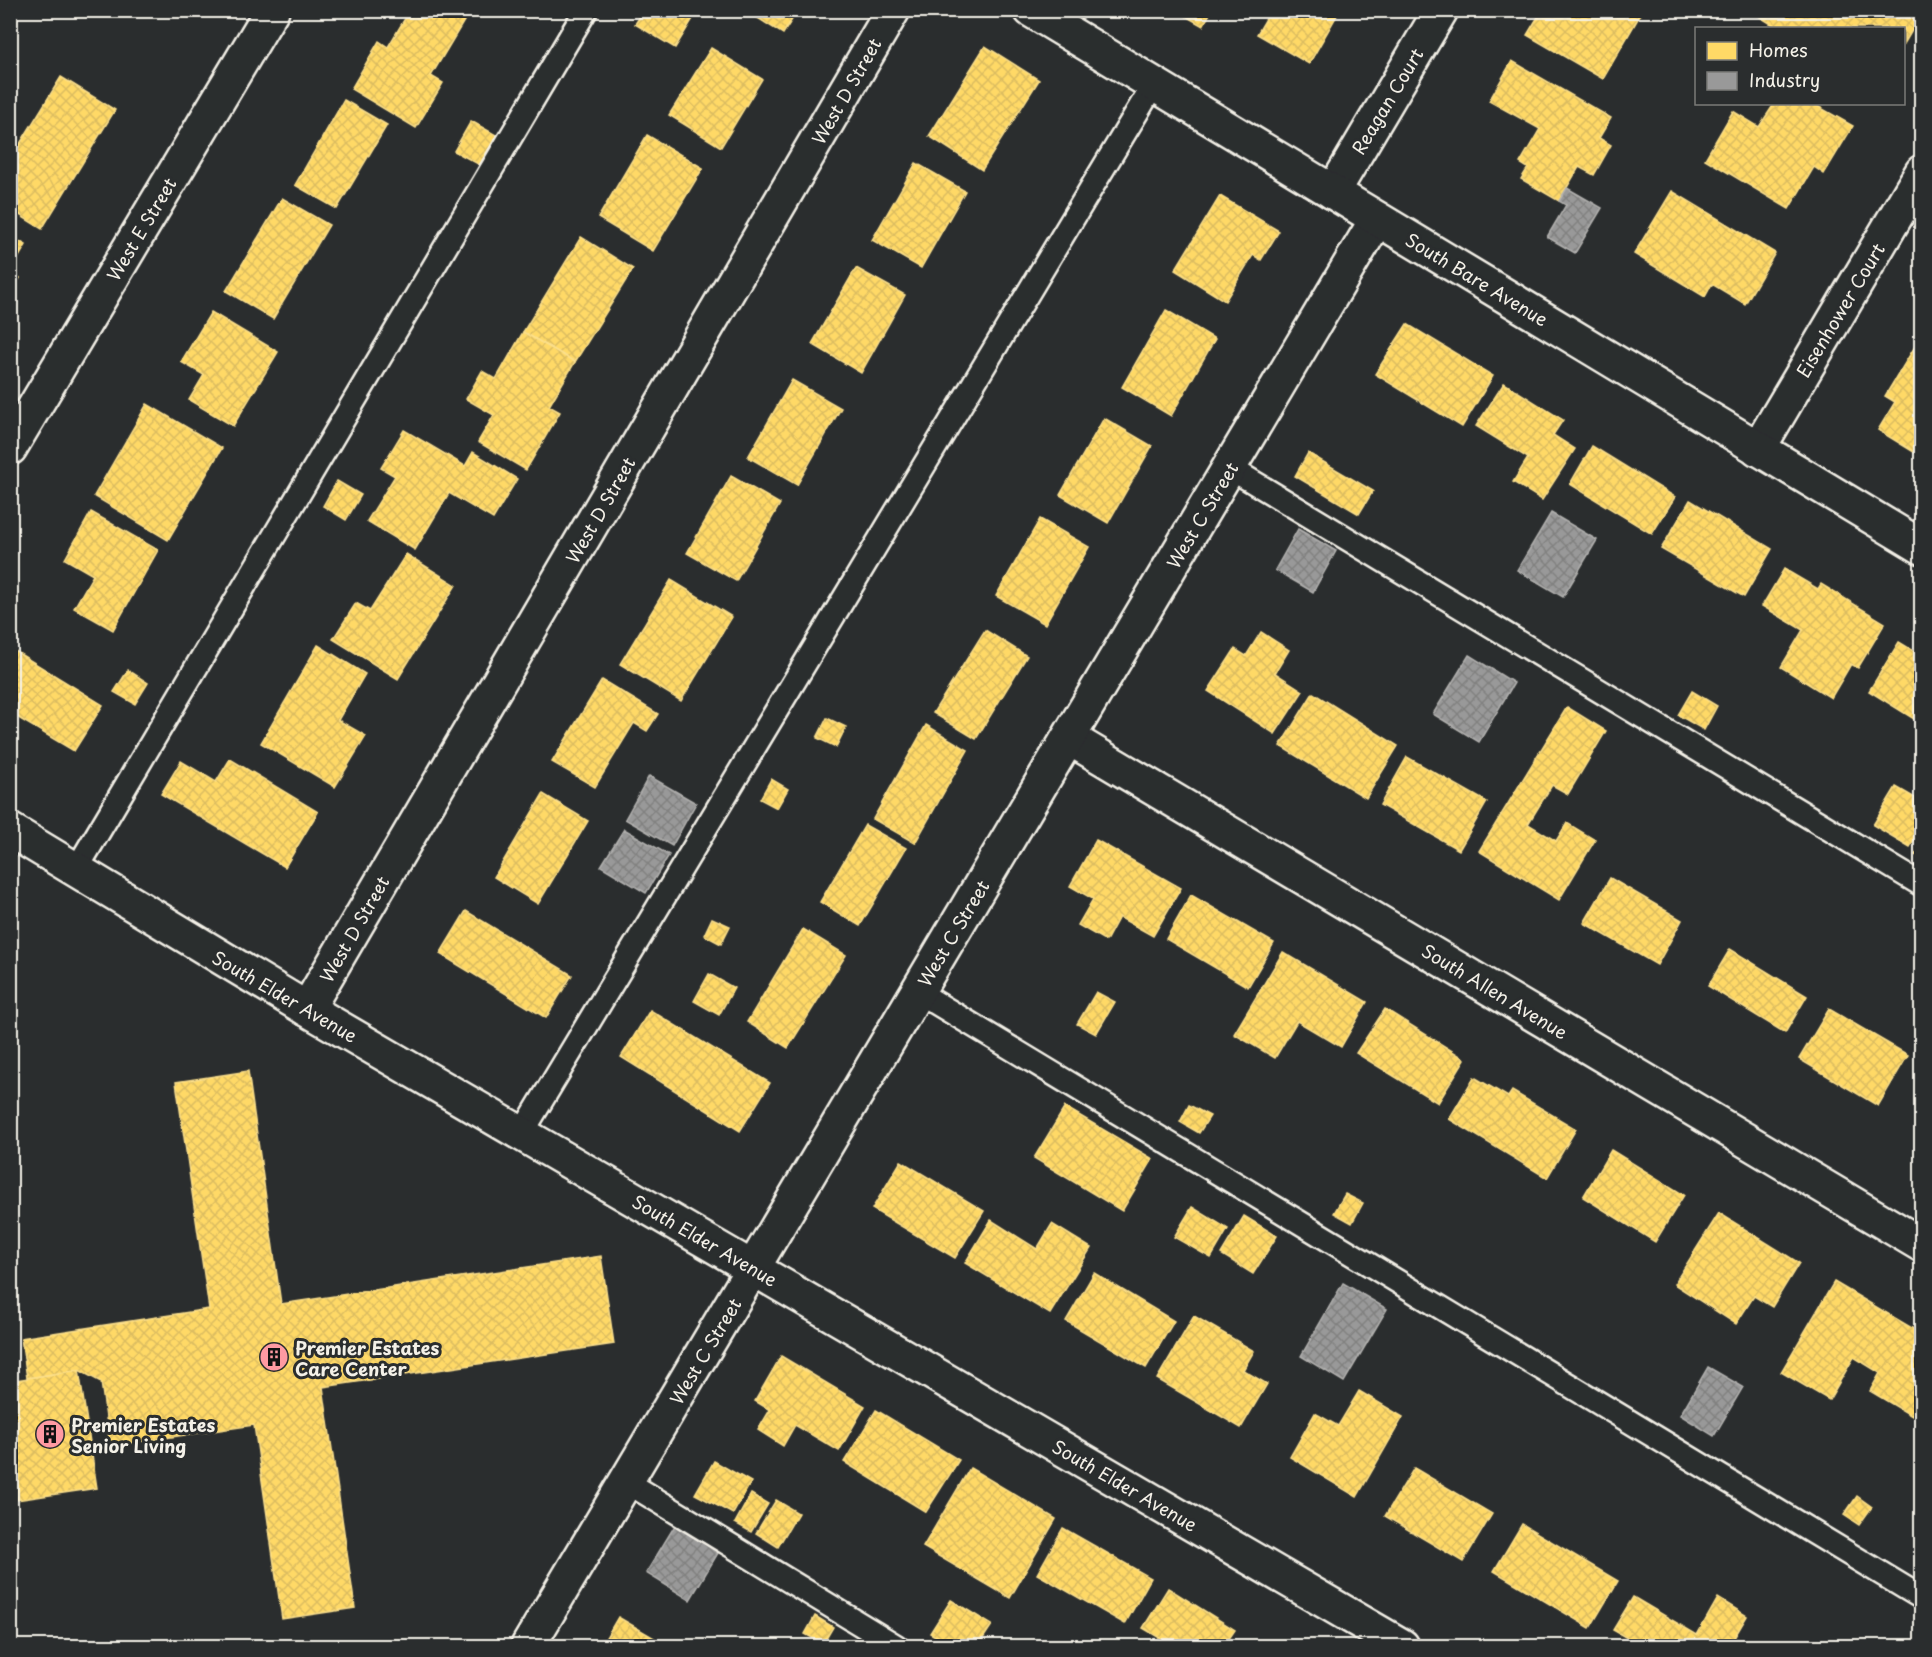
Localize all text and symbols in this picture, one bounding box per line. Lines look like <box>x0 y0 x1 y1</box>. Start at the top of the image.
legend <box>1695 27 1905 105</box>
street label: West D Street <box>805 33 887 149</box>
text: Homes <box>1749 36 1807 63</box>
street label: Reagan Court <box>1344 43 1430 159</box>
text: Industry <box>1749 66 1820 93</box>
street label: West E Street <box>99 172 183 286</box>
street label: South Bare Avenue <box>1401 226 1554 332</box>
street label: Eisenhower Court <box>1789 238 1891 382</box>
street label: West D Street <box>559 452 641 568</box>
street label: West C Street <box>1159 457 1245 573</box>
street label: West D Street <box>313 871 395 987</box>
street label: West C Street <box>910 875 996 991</box>
street label: South Allen Avenue <box>1417 937 1573 1045</box>
street label: South Elder Avenue <box>207 943 363 1049</box>
street label: South Elder Avenue <box>627 1187 783 1293</box>
street label: West C Street <box>662 1293 748 1409</box>
place label: Premier Estates Care Center <box>295 1334 440 1382</box>
building icon: Premier Estates Care Center <box>258 1341 290 1373</box>
place label: Premier Estates Senior Living <box>71 1411 216 1459</box>
building icon: Premier Estates Senior Living <box>34 1418 66 1450</box>
street label: South Elder Avenue <box>1047 1432 1203 1538</box>

